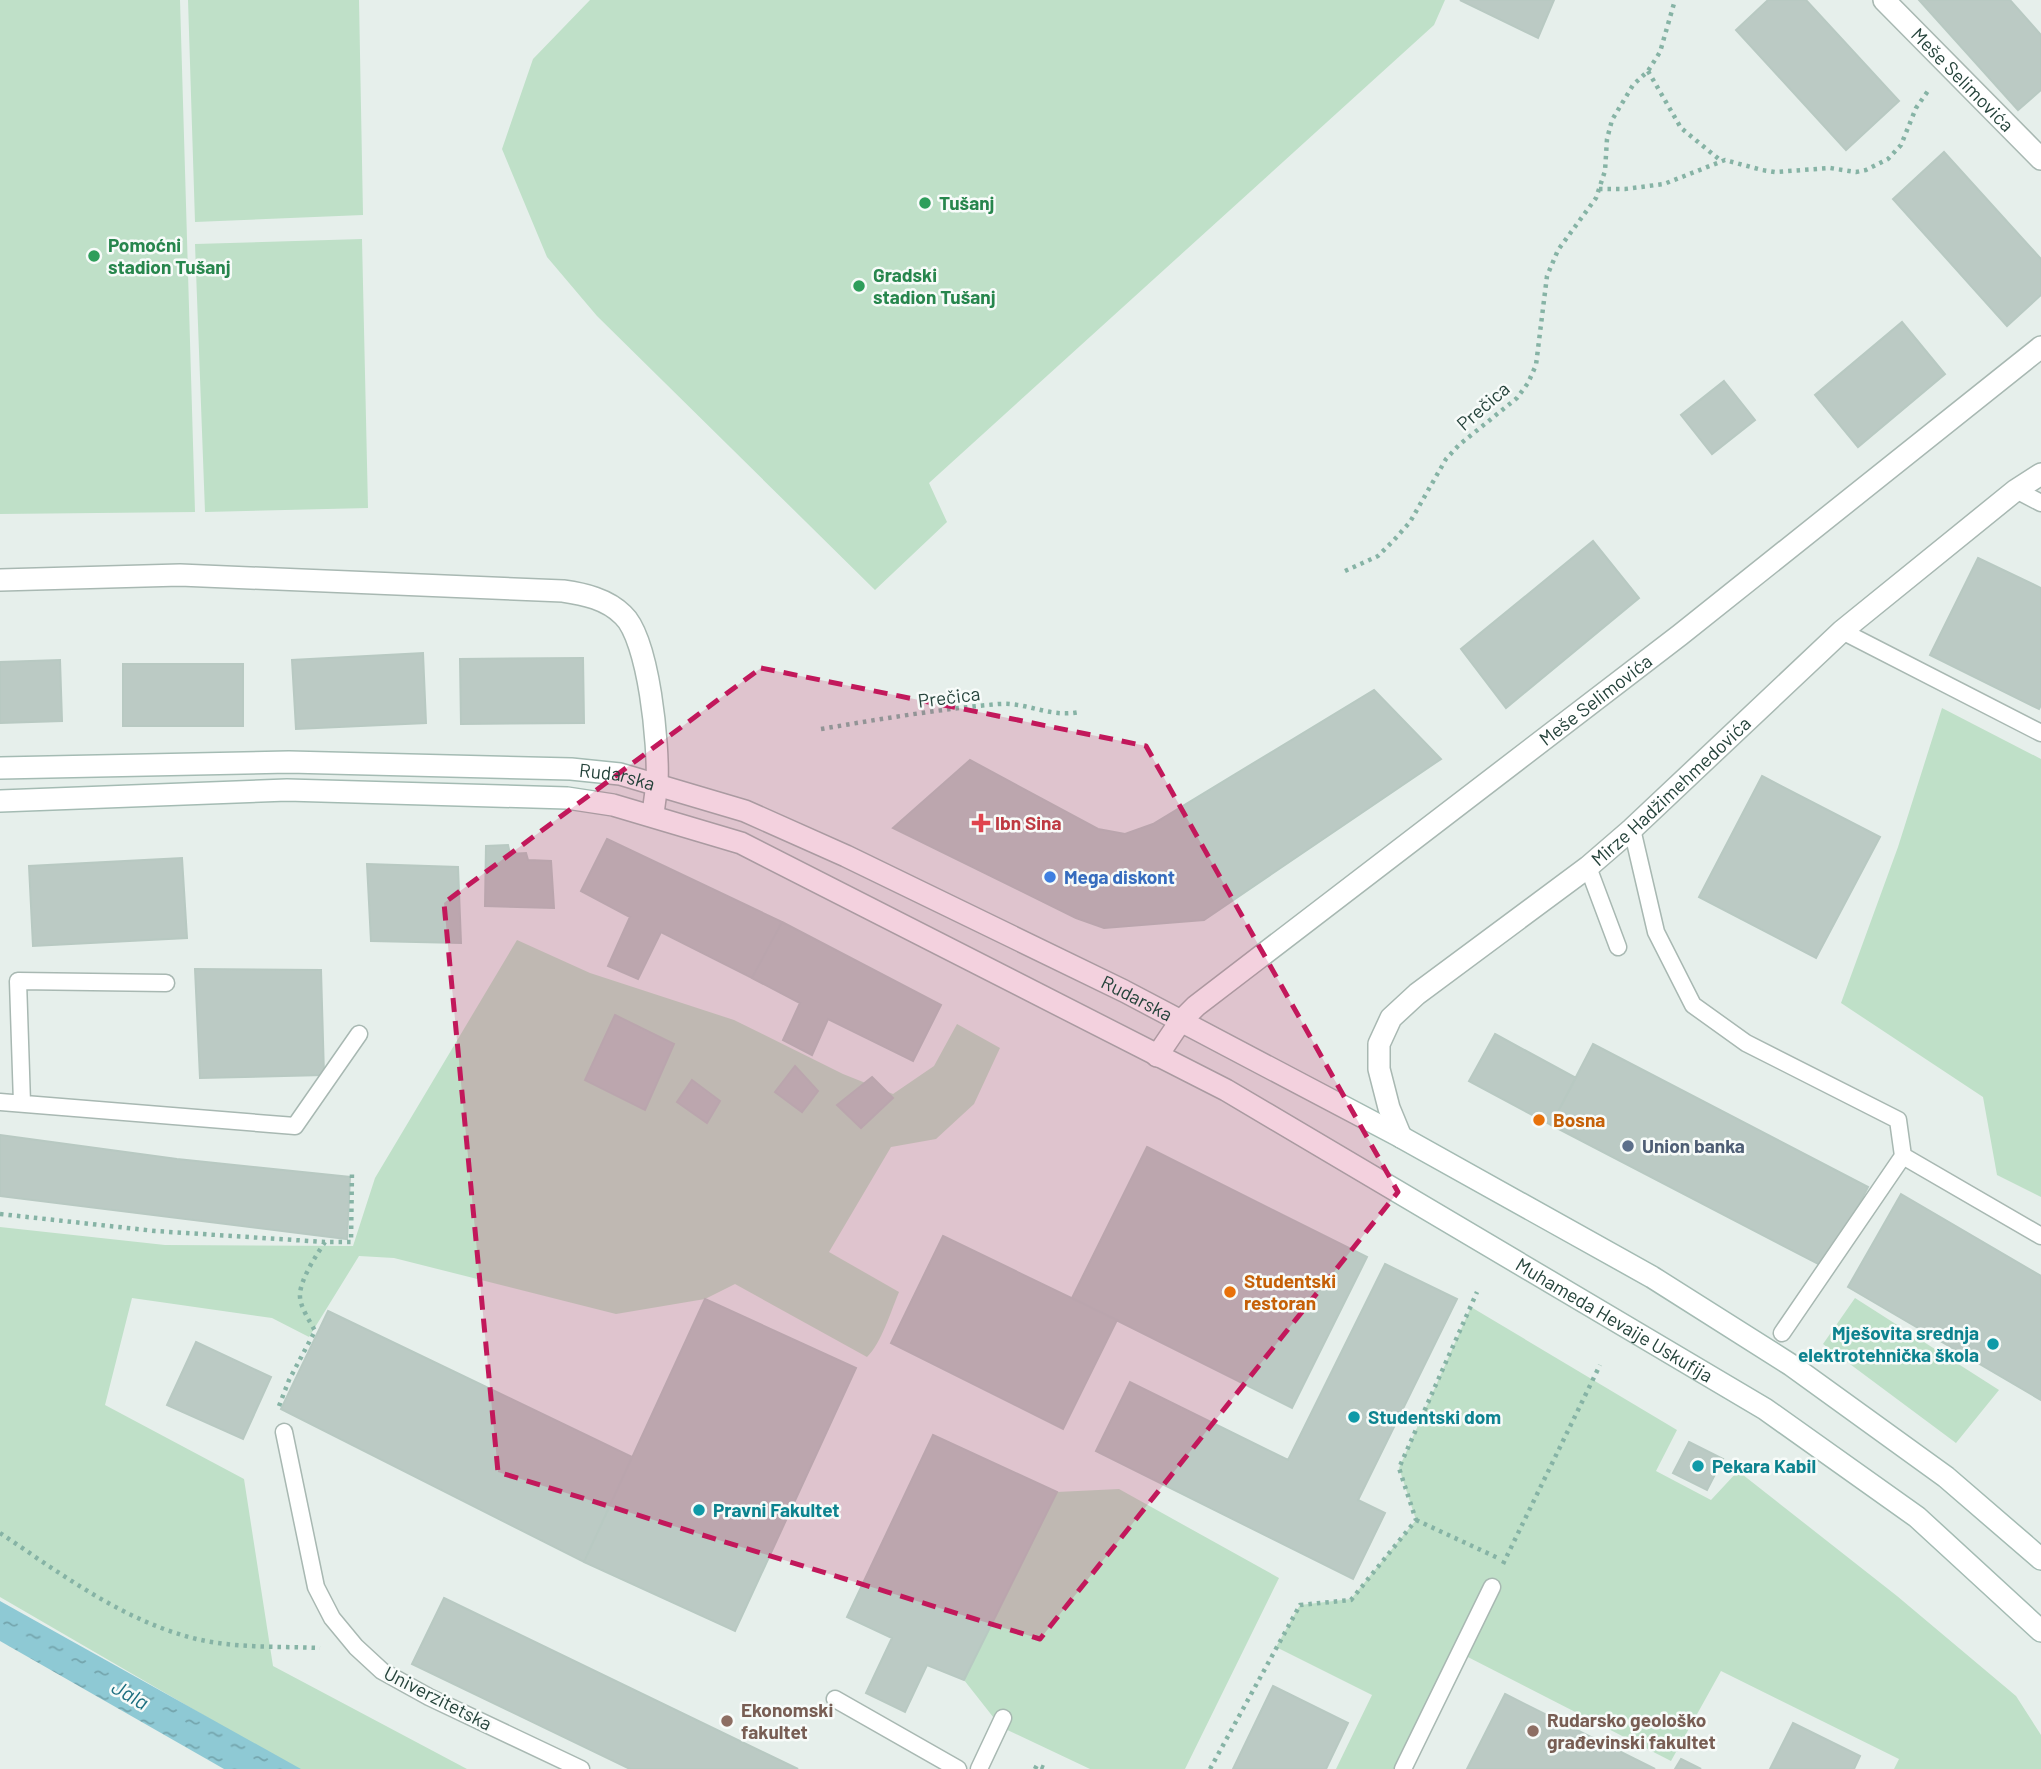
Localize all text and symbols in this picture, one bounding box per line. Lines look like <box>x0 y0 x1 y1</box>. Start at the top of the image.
street label: Meše Selimovića <box>1907 23 2019 136</box>
place label: Tušanj <box>939 191 994 214</box>
marker: Tušanj <box>917 195 933 211</box>
place label: Pomoćni stadion Tušanj <box>108 233 231 278</box>
marker: Pomoćni stadion Tušanj <box>86 248 102 264</box>
place label: Gradski stadion Tušanj <box>873 263 996 308</box>
marker: Gradski stadion Tušanj <box>851 278 867 294</box>
street label: Prečica <box>1452 376 1514 435</box>
street label: Meše Selimovića <box>1534 649 1656 750</box>
street label: Prečica <box>917 681 981 712</box>
street label: Mirze Hadžimehmedovića <box>1586 711 1755 870</box>
street label: Rudarska <box>578 758 658 795</box>
place label: Ibn Sina <box>995 811 1062 834</box>
marker: Ibn Sina <box>973 815 989 831</box>
place label: Mega diskont <box>1064 865 1175 888</box>
marker: Mega diskont <box>1042 869 1058 885</box>
street label: Rudarska <box>1098 970 1177 1025</box>
place label: Bosna <box>1553 1108 1605 1131</box>
marker: Bosna <box>1531 1112 1547 1128</box>
place label: Union banka <box>1642 1134 1745 1157</box>
marker: Union banka <box>1620 1138 1636 1154</box>
street label: Muhameda Hevaije Uskufija <box>1512 1252 1717 1387</box>
place label: Studentski restoran <box>1244 1269 1336 1314</box>
marker: Studentski restoran <box>1222 1284 1238 1300</box>
place label: Mješovita srednja elektrotehnička škola <box>1798 1321 1979 1366</box>
marker: Mješovita srednja elektrotehnička škola <box>1985 1336 2001 1352</box>
place label: Studentski dom <box>1368 1405 1501 1428</box>
marker: Studentski dom <box>1346 1409 1362 1425</box>
place label: Pekara Kabil <box>1712 1454 1816 1477</box>
marker: Pekara Kabil <box>1690 1458 1706 1474</box>
place label: Pravni Fakultet <box>713 1498 840 1521</box>
marker: Pravni Fakultet <box>691 1502 707 1518</box>
street label: Univerzitetska <box>380 1660 496 1735</box>
water label: Jala <box>108 1673 154 1714</box>
place label: Ekonomski fakultet <box>741 1698 833 1743</box>
place label: Rudarsko geološko građevinski fakultet <box>1547 1708 1716 1753</box>
marker: Ekonomski fakultet <box>719 1713 735 1729</box>
marker: Rudarsko geološko građevinski fakultet <box>1525 1723 1541 1739</box>

